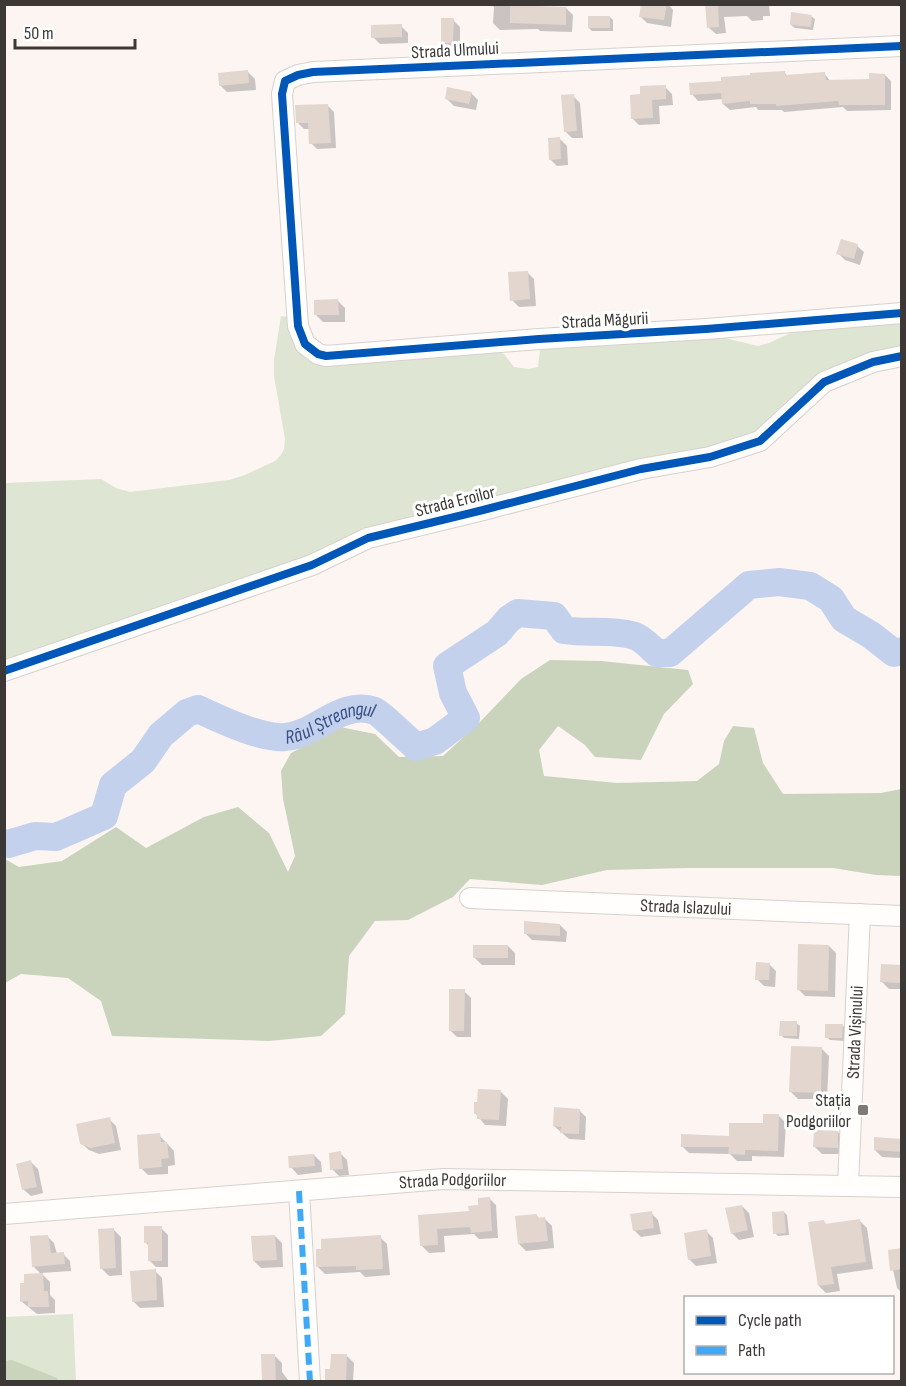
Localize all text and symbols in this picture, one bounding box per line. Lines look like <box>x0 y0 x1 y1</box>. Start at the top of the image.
scale bar <box>15 12 135 50</box>
text: 50 m <box>24 23 54 44</box>
street label: Strada Ulmului <box>411 38 499 63</box>
street label: Strada Măgurii <box>561 308 649 333</box>
street label: Strada Eroilor <box>413 481 497 522</box>
water label: Râul Ștreangul <box>283 697 379 750</box>
street label: Strada Islazului <box>640 895 732 920</box>
street label: Strada Vișinului <box>843 985 868 1079</box>
place label: Stația Podgoriilor <box>786 1090 851 1132</box>
marker: Stația Podgoriilor <box>856 1103 870 1117</box>
street label: Strada Podgoriilor <box>398 1169 507 1194</box>
legend <box>684 1296 894 1374</box>
text: Cycle path <box>738 1310 802 1331</box>
text: Path <box>738 1340 766 1361</box>

